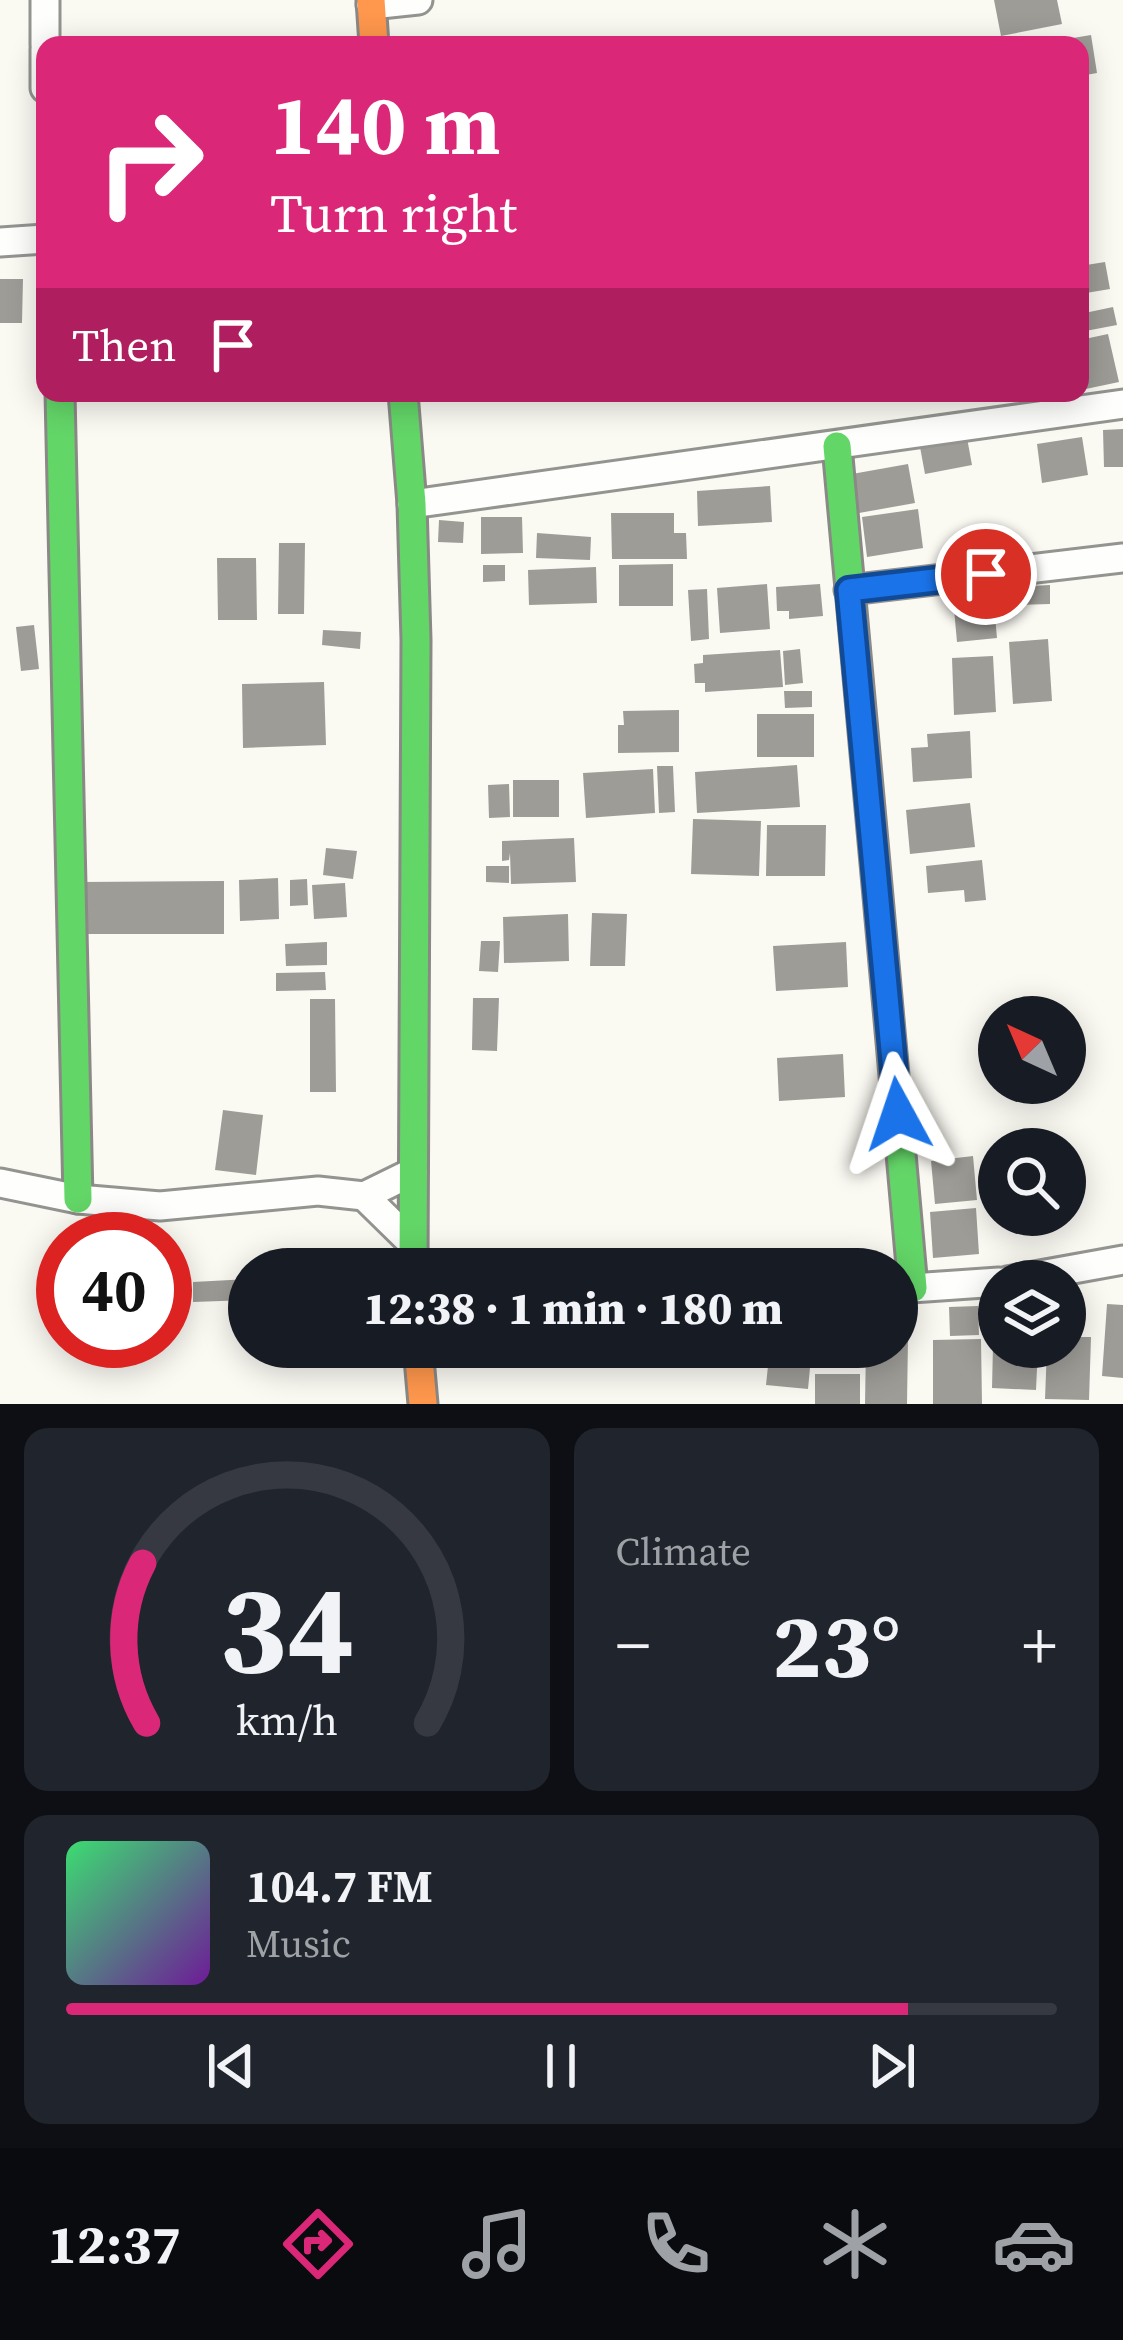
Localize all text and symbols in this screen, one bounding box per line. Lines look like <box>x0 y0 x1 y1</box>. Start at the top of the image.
text: 140 m <box>270 67 501 182</box>
icon: right <box>72 84 228 240</box>
text: Turn right <box>270 176 517 250</box>
icon: arrive <box>200 312 266 378</box>
text: Then <box>72 314 176 376</box>
pin <box>935 523 1037 625</box>
icon: arrive <box>953 541 1019 607</box>
north arrow <box>978 996 1086 1104</box>
map controls <box>978 996 1086 1368</box>
position arrow <box>835 1051 961 1177</box>
button: search <box>978 1128 1086 1236</box>
speed limit sign: 40 <box>36 1212 192 1368</box>
button: layers <box>978 1260 1086 1368</box>
text: 12:38 · 1 min · 180 m <box>363 1277 783 1339</box>
text: Climate <box>616 1525 751 1578</box>
text: 34 <box>219 1543 354 1714</box>
text: 23° <box>772 1584 901 1707</box>
text: − <box>616 1600 650 1690</box>
text: + <box>1022 1600 1057 1690</box>
text: km/h <box>236 1690 338 1748</box>
text: 104.7 FM <box>246 1855 433 1917</box>
text: Music <box>246 1917 351 1970</box>
icon: previous <box>198 2033 264 2099</box>
icon: pause <box>528 2033 594 2099</box>
icon: next <box>859 2033 925 2099</box>
icon: directions <box>276 2202 360 2286</box>
icon: music <box>455 2202 539 2286</box>
icon: phone <box>634 2202 718 2286</box>
icon: climate <box>813 2202 897 2286</box>
icon: car <box>992 2202 1076 2286</box>
text: 12:37 <box>47 2207 181 2281</box>

